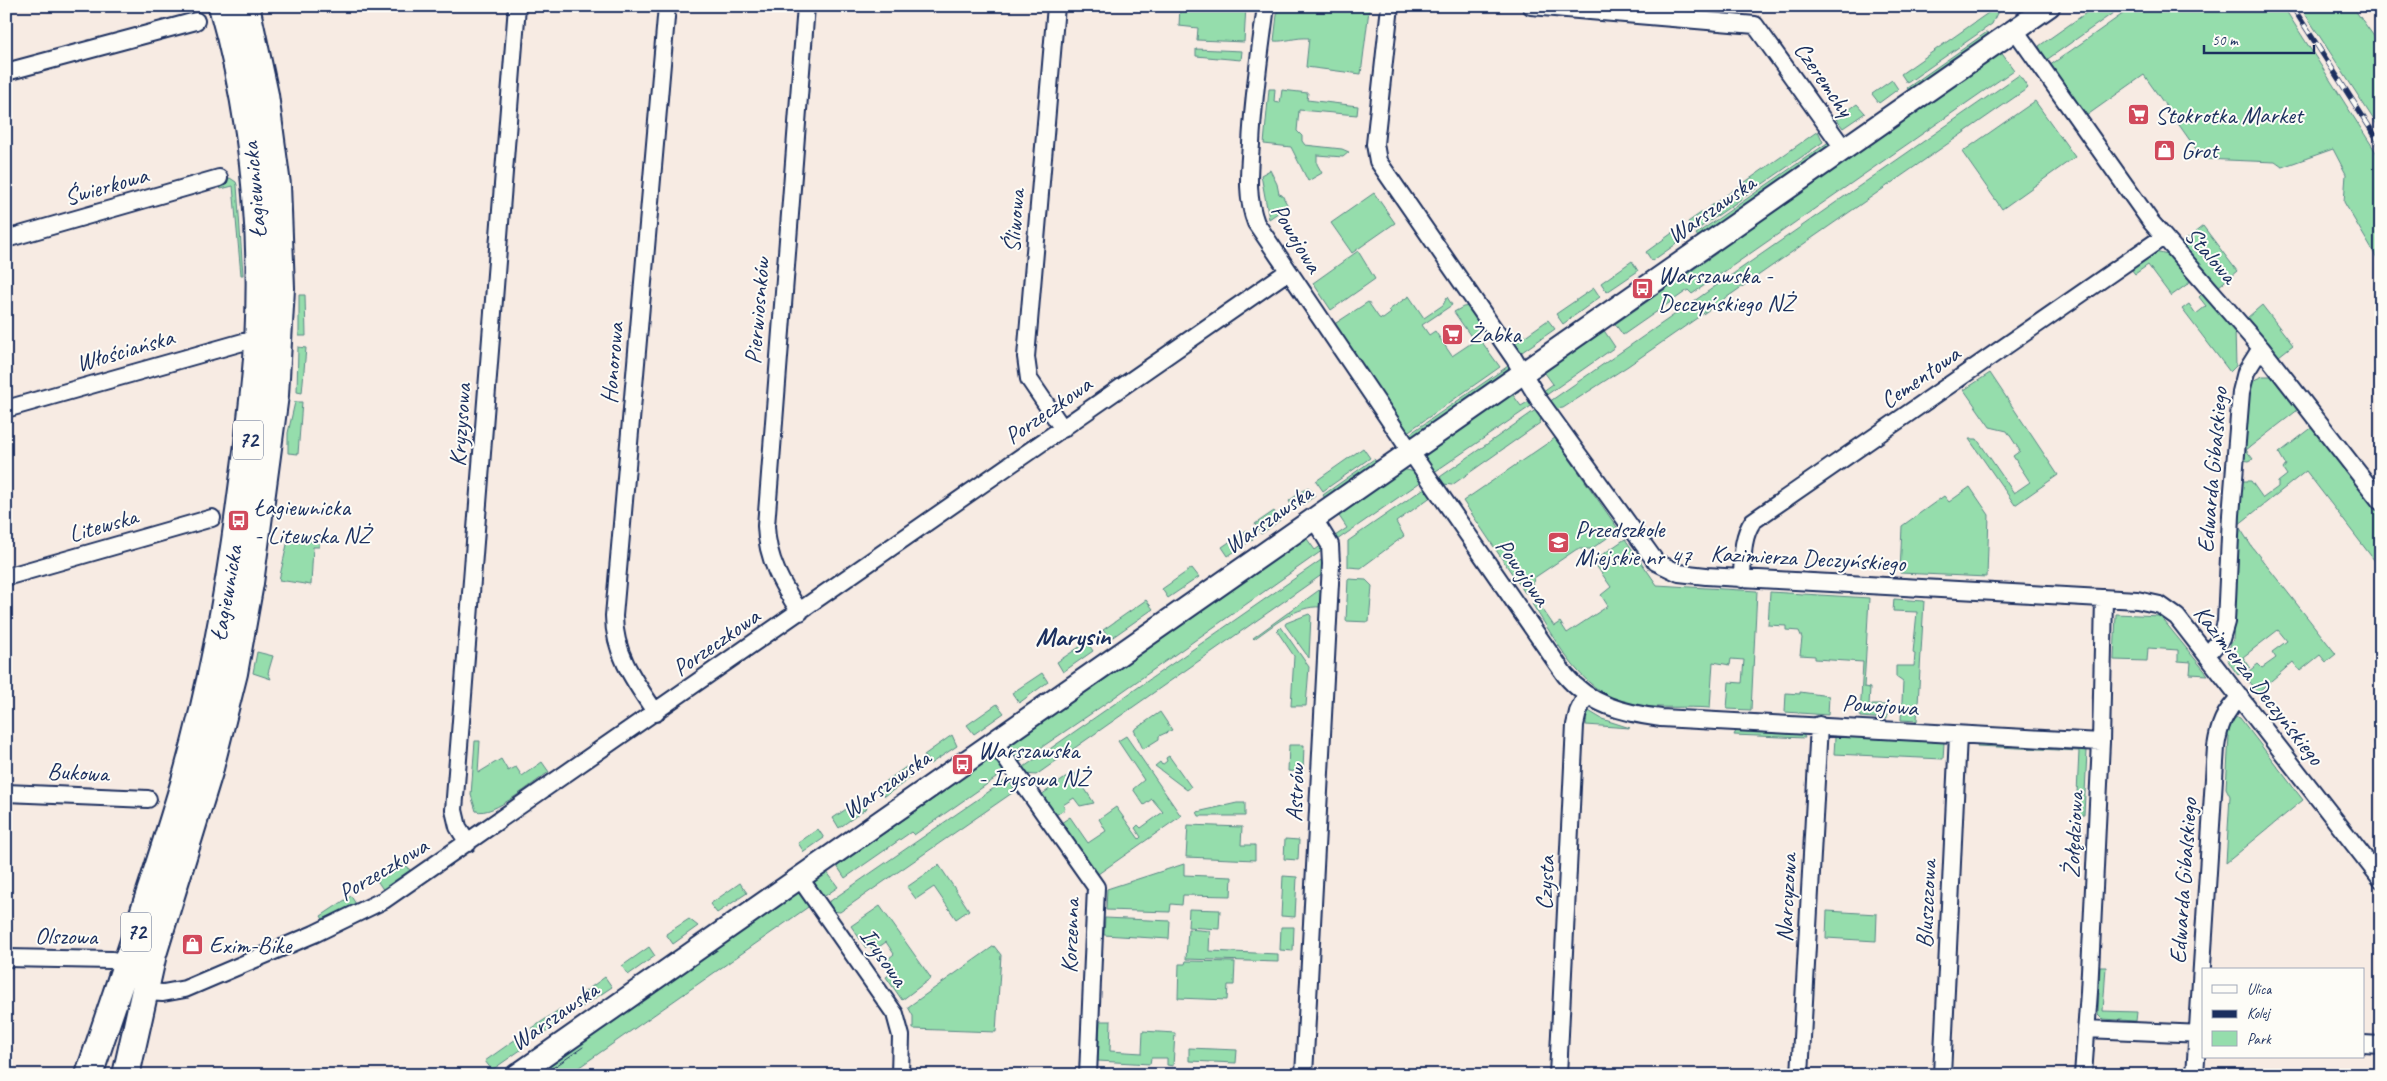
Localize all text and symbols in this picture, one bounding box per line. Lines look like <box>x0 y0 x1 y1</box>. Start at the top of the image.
scale bar <box>2204 22 2314 54</box>
text: 50 m <box>2212 31 2239 50</box>
street label: Czeremchy <box>1787 36 1862 124</box>
place label: Stokrotka Market <box>2155 100 2305 130</box>
supermarket icon: Stokrotka Market <box>2127 103 2151 127</box>
place label: Grot <box>2181 135 2220 165</box>
shop icon: Grot <box>2153 138 2177 162</box>
street label: Łagiewnicka <box>235 139 273 239</box>
street label: Świerkowa <box>61 159 153 212</box>
street label: Warszawska <box>1661 167 1763 250</box>
street label: Śliwowa <box>996 186 1032 254</box>
street label: Powojowa <box>1265 198 1330 280</box>
street label: Stalowa <box>2178 220 2245 291</box>
street label: Pierwiosnków <box>737 255 777 365</box>
place label: Warszawska - Deczyńskiego NŻ <box>1658 260 1797 318</box>
bus stop icon: Warszawska - Deczyńskiego NŻ <box>1630 277 1654 301</box>
place label: Żabka <box>1469 319 1522 349</box>
street label: Honorowa <box>594 320 631 405</box>
street label: Włościańska <box>73 321 179 378</box>
supermarket icon: Żabka <box>1441 322 1465 346</box>
street label: Cementowa <box>1874 338 1967 415</box>
street label: Porzeczkowa <box>999 368 1099 451</box>
street label: Kryzysowa <box>442 381 478 468</box>
street label: Edwarda Gibalskiego <box>2190 385 2234 554</box>
road number: 72 <box>233 420 263 460</box>
street label: Warszawska <box>1218 477 1320 560</box>
place label: Łagiewnicka - Litewska NŻ <box>254 492 374 550</box>
street label: Litewska <box>65 500 143 549</box>
bus stop icon: Łagiewnicka - Litewska NŻ <box>226 509 250 533</box>
place label: Przedszkole Miejskie nr 47 <box>1575 514 1693 572</box>
school or university icon: Przedszkole Miejskie nr 47 <box>1547 531 1571 555</box>
street label: Powojowa <box>1489 532 1558 613</box>
street label: Kazimierza Deczyńskiego <box>1710 538 1908 578</box>
street label: Łagiewnicka <box>203 542 249 643</box>
street label: Kazimierza Deczyńskiego <box>2187 599 2332 772</box>
street label: Porzeczkowa <box>667 600 767 683</box>
district label: Marysin <box>1036 620 1112 653</box>
street label: Powojowa <box>1841 687 1920 723</box>
place label: Warszawska - Irysowa NŻ <box>978 735 1092 793</box>
street label: Warszawska <box>836 742 938 825</box>
bus stop icon: Warszawska - Irysowa NŻ <box>950 752 974 776</box>
street label: Bukowa <box>47 755 111 789</box>
street label: Astrów <box>1279 762 1312 822</box>
street label: Żołędziowa <box>2056 789 2090 879</box>
street label: Edwarda Gibalskiego <box>2162 796 2204 965</box>
street label: Porzeczkowa <box>333 830 435 907</box>
street label: Narcyzowa <box>1769 851 1803 943</box>
street label: Czysta <box>1529 854 1561 911</box>
street label: Bluszczowa <box>1909 857 1943 949</box>
street label: Korzenna <box>1054 896 1086 974</box>
road number: 72 <box>121 912 151 952</box>
street label: Olszowa <box>35 920 99 952</box>
street label: Irysowa <box>853 922 916 993</box>
place label: Exim-Bike <box>209 930 293 960</box>
shop icon: Exim-Bike <box>181 933 205 957</box>
legend <box>2202 968 2364 1058</box>
street label: Warszawska <box>504 974 606 1057</box>
text: Ulica <box>2247 980 2272 999</box>
text: Kolej <box>2247 1004 2271 1023</box>
text: Park <box>2247 1030 2272 1049</box>

